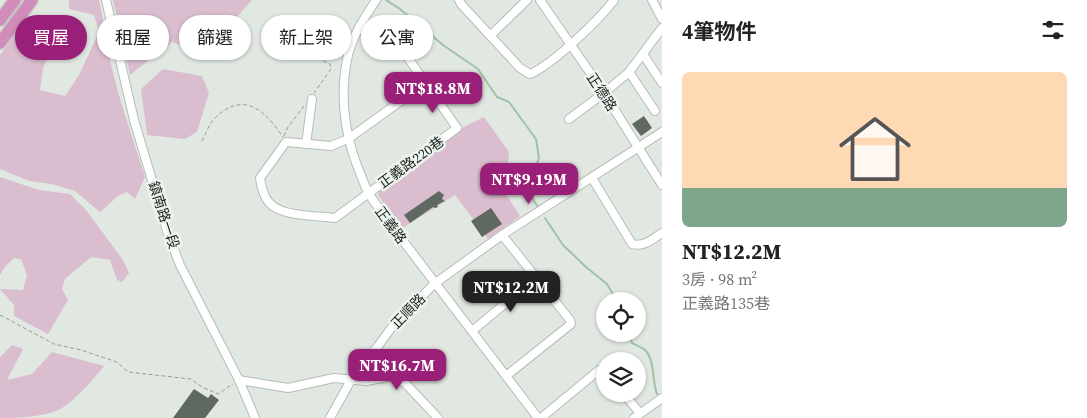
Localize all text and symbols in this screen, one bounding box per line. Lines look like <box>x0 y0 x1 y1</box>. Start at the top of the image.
chip: 買屋 <box>15 15 87 60</box>
chip: 租屋 <box>97 15 169 60</box>
chip: 篩選 <box>179 15 251 60</box>
chip: 新上架 <box>261 15 351 60</box>
chip: 公寓 <box>361 15 433 60</box>
icon: filters <box>1039 16 1067 44</box>
text: 4筆物件 <box>682 17 756 46</box>
street label: 正德路 <box>582 69 622 115</box>
pin: NT$18.8M <box>381 72 485 114</box>
text: NT$18.8M <box>395 77 471 99</box>
icon: home <box>830 104 920 194</box>
street label: 正義路220巷 <box>374 131 448 193</box>
pin: NT$9.19M <box>477 162 581 205</box>
text: NT$9.19M <box>491 168 567 190</box>
street label: 鎮南路一段 <box>144 179 184 251</box>
street label: 正義路 <box>371 202 411 248</box>
text: NT$12.2M <box>682 237 781 266</box>
text: 3房 · 98 m² <box>682 268 757 290</box>
pin: NT$12.2M <box>459 270 563 313</box>
text: NT$12.2M <box>473 276 549 298</box>
street label: 正順路 <box>386 289 430 333</box>
map controls <box>596 292 646 402</box>
button: locate <box>596 292 646 342</box>
text: 正義路135巷 <box>682 292 770 314</box>
pin: NT$16.7M <box>345 348 449 391</box>
button: layers <box>596 352 646 402</box>
text: NT$16.7M <box>359 354 435 376</box>

